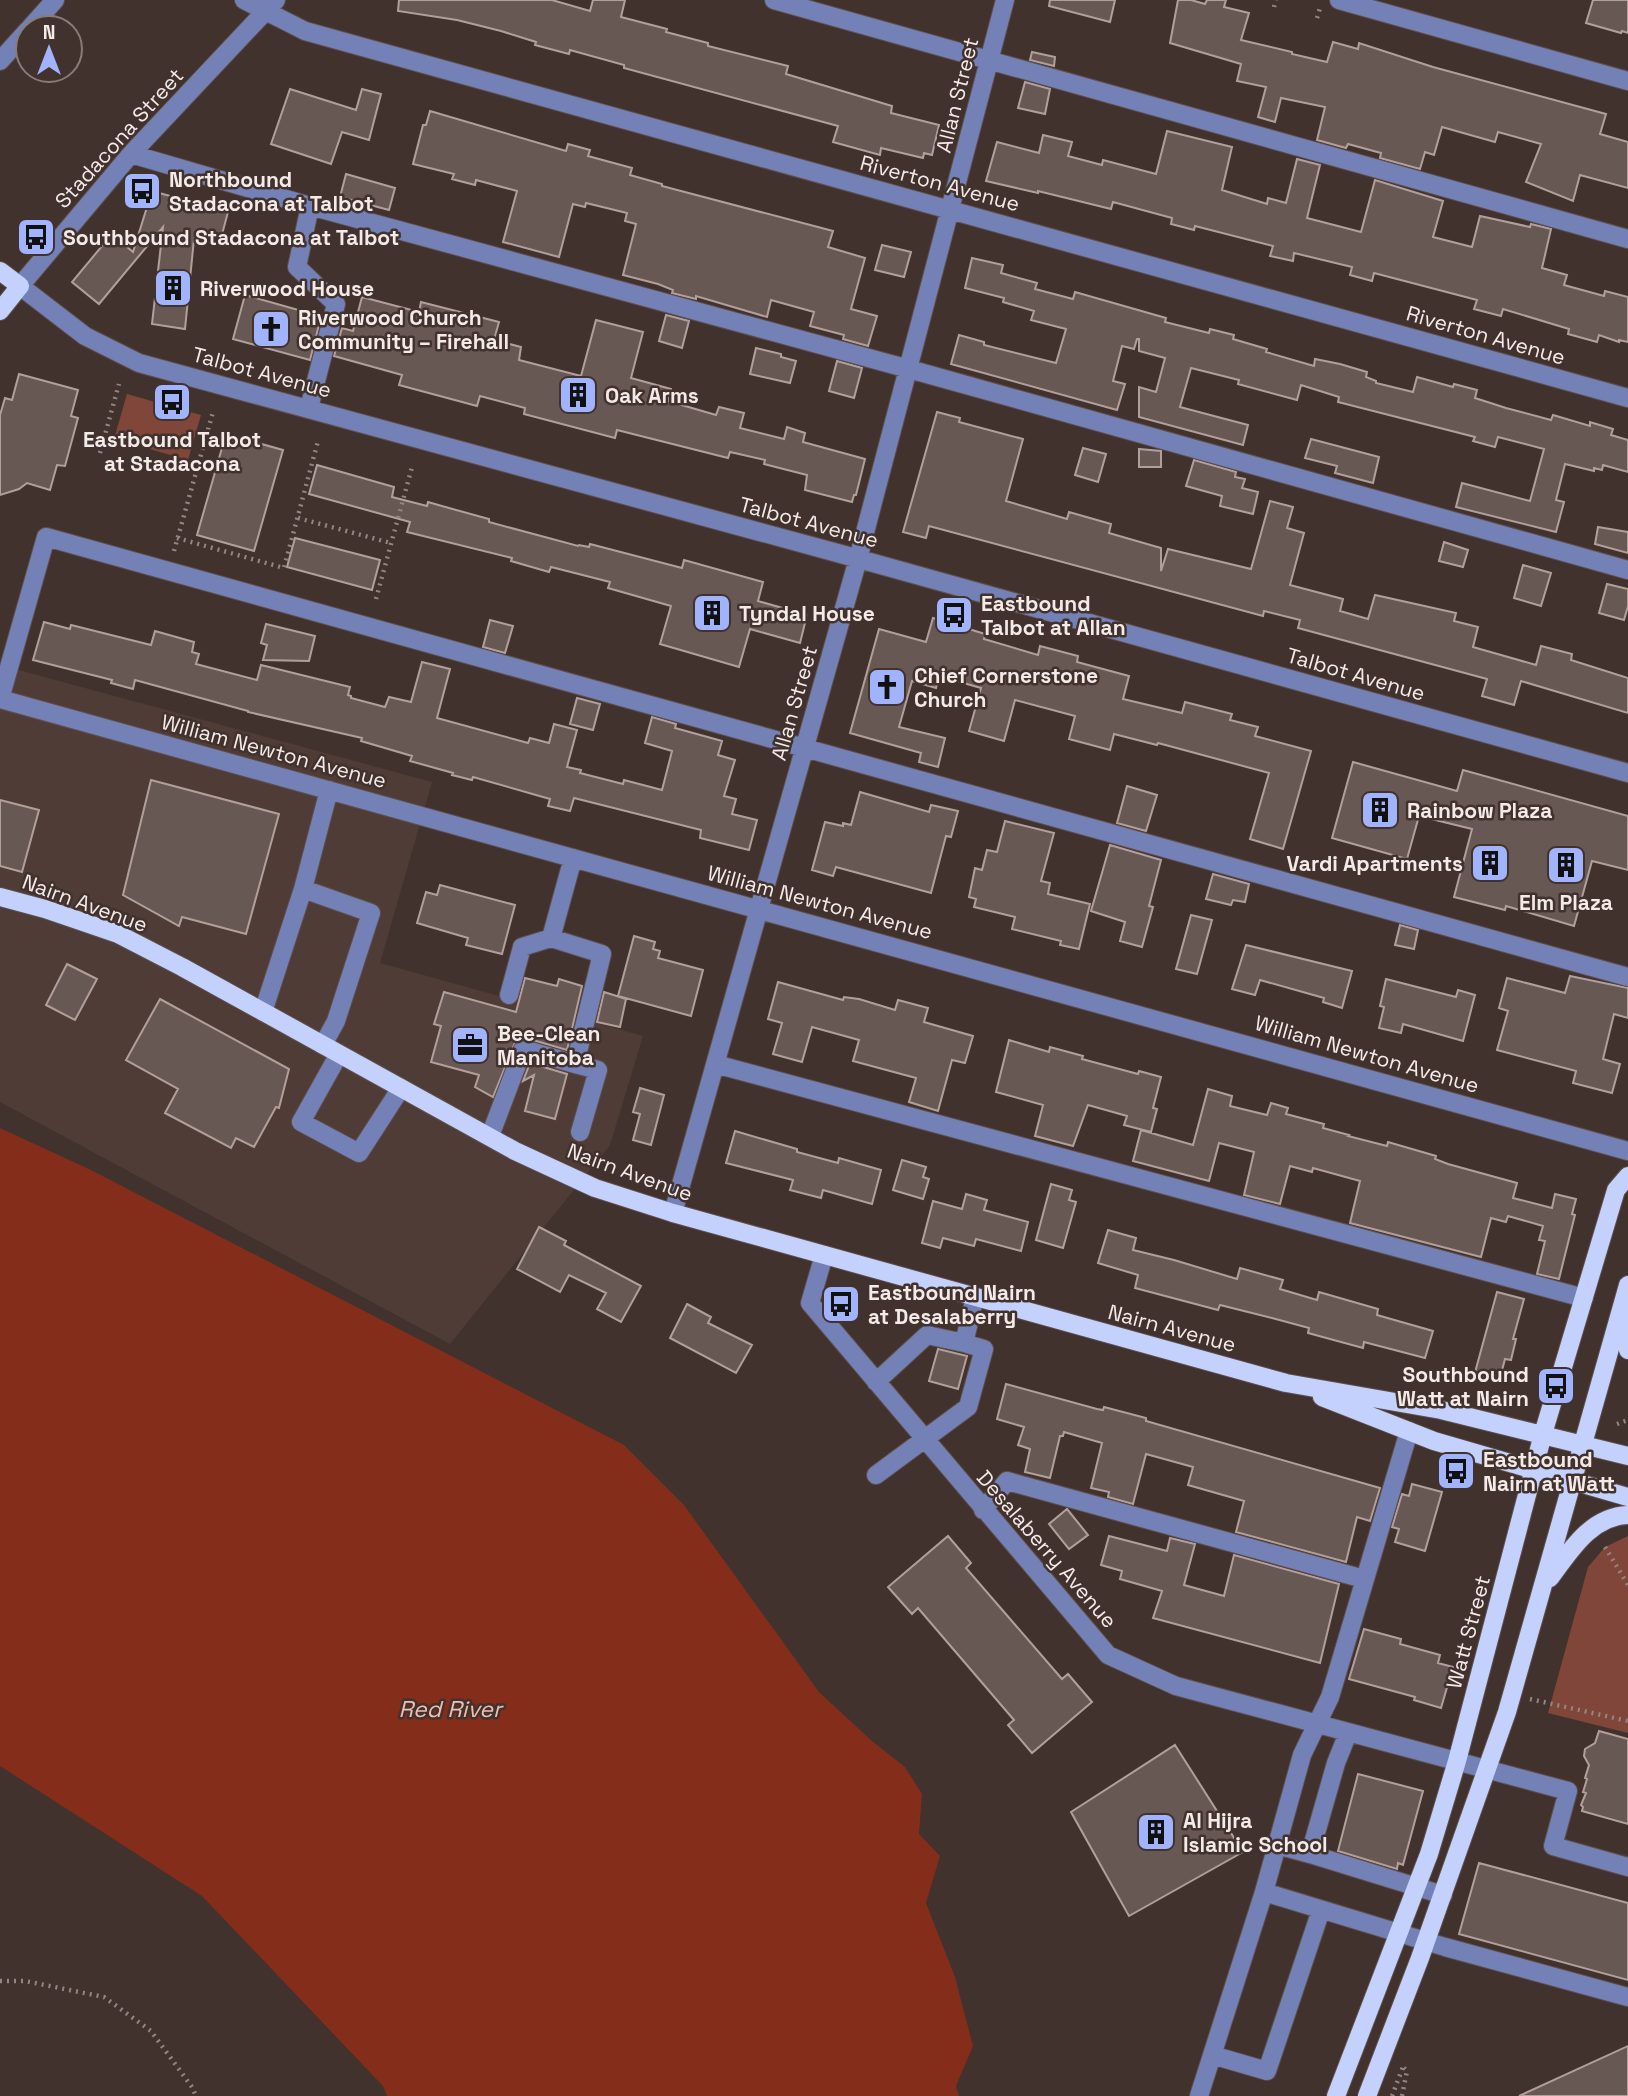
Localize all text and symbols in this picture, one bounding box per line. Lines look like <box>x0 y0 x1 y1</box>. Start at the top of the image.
north arrow <box>14 14 84 84</box>
text: N <box>43 20 55 45</box>
street label: Allan Street <box>930 34 984 156</box>
street label: Stadacona Street <box>49 62 189 214</box>
street label: Riverton Avenue <box>857 149 1023 217</box>
place label: Northbound Stadacona at Talbot <box>169 166 374 217</box>
bus stop icon: Northbound Stadacona at Talbot <box>121 170 163 212</box>
bus stop icon: Southbound Stadacona at Talbot <box>15 216 57 258</box>
place label: Southbound Stadacona at Talbot <box>63 224 399 251</box>
building icon: Riverwood House <box>152 267 194 309</box>
place label: Riverwood House <box>200 275 374 302</box>
street label: Riverton Avenue <box>1403 299 1569 371</box>
place label: Riverwood Church Community – Firehall <box>298 304 509 355</box>
church icon: Riverwood Church Community – Firehall <box>250 308 292 350</box>
street label: Talbot Avenue <box>190 340 334 404</box>
building icon: Oak Arms <box>557 374 599 416</box>
bus stop icon: Eastbound Talbot at Stadacona <box>151 381 193 423</box>
place label: Oak Arms <box>605 382 699 409</box>
place label: Eastbound Talbot at Stadacona <box>83 426 261 477</box>
street label: Talbot Avenue <box>737 490 881 554</box>
place label: Eastbound Talbot at Allan <box>981 590 1126 641</box>
building icon: Tyndal House <box>691 592 733 634</box>
bus stop icon: Eastbound Talbot at Allan <box>933 594 975 636</box>
place label: Tyndal House <box>739 600 875 627</box>
street label: Talbot Avenue <box>1284 641 1428 707</box>
street label: Allan Street <box>765 643 823 763</box>
place label: Chief Cornerstone Church <box>914 662 1098 713</box>
church icon: Chief Cornerstone Church <box>866 666 908 708</box>
street label: William Newton Avenue <box>159 708 389 794</box>
building icon: Rainbow Plaza <box>1359 789 1401 831</box>
place label: Rainbow Plaza <box>1407 797 1552 824</box>
building icon: Vardi Apartments <box>1469 842 1511 884</box>
building icon: Elm Plaza <box>1545 844 1587 886</box>
place label: Vardi Apartments <box>1286 850 1463 877</box>
street label: William Newton Avenue <box>705 859 935 945</box>
street label: Nairn Avenue <box>19 868 151 938</box>
place label: Elm Plaza <box>1519 889 1613 916</box>
street label: William Newton Avenue <box>1252 1009 1482 1099</box>
place label: Bee-Clean Manitoba <box>497 1020 601 1071</box>
office icon: Bee-Clean Manitoba <box>449 1024 491 1066</box>
street label: Nairn Avenue <box>564 1137 696 1207</box>
place label: Eastbound Nairn at Desalaberry <box>868 1279 1036 1330</box>
bus stop icon: Eastbound Nairn at Desalaberry <box>820 1283 862 1325</box>
street label: Nairn Avenue <box>1105 1298 1239 1358</box>
place label: Southbound Watt at Nairn <box>1397 1361 1529 1412</box>
bus stop icon: Southbound Watt at Nairn <box>1535 1365 1577 1407</box>
place label: Eastbound Nairn at Watt <box>1483 1446 1615 1497</box>
bus stop icon: Eastbound Nairn at Watt <box>1435 1450 1477 1492</box>
street label: Desalaberry Avenue <box>971 1464 1123 1634</box>
street label: Watt Street <box>1440 1572 1496 1692</box>
water label: Red River <box>398 1694 504 1724</box>
place label: Al Hijra Islamic School <box>1183 1807 1328 1858</box>
building icon: Al Hijra Islamic School <box>1135 1811 1177 1853</box>

